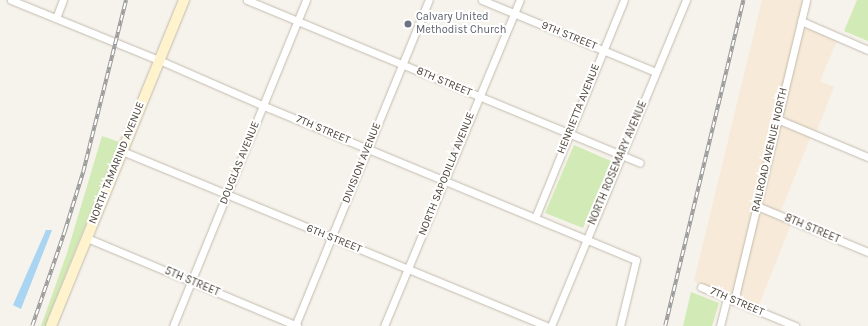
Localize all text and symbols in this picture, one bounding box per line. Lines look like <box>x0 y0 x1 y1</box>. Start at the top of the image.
place label: Calvary United Methodist Church <box>416 11 506 37</box>
marker: Calvary United Methodist Church <box>403 19 413 29</box>
street label: 9TH STREET <box>539 19 599 53</box>
street label: HENRIETTA AVENUE <box>555 62 603 156</box>
street label: 8TH STREET <box>414 64 474 100</box>
street label: RAILROAD AVENUE NORTH <box>749 86 791 214</box>
street label: NORTH ROSEMARY AVENUE <box>586 99 650 227</box>
street label: NORTH TAMARIND AVENUE <box>86 100 148 226</box>
street label: NORTH SAPODILLA AVENUE <box>416 110 478 238</box>
street label: 7TH STREET <box>294 113 352 147</box>
street label: DOUGLAS AVENUE <box>217 119 263 207</box>
street label: DIVISION AVENUE <box>340 121 384 205</box>
street label: 8TH STREET <box>782 211 842 247</box>
street label: 6TH STREET <box>304 222 364 256</box>
street label: 5TH STREET <box>163 265 221 299</box>
street label: 7TH STREET <box>708 285 766 319</box>

